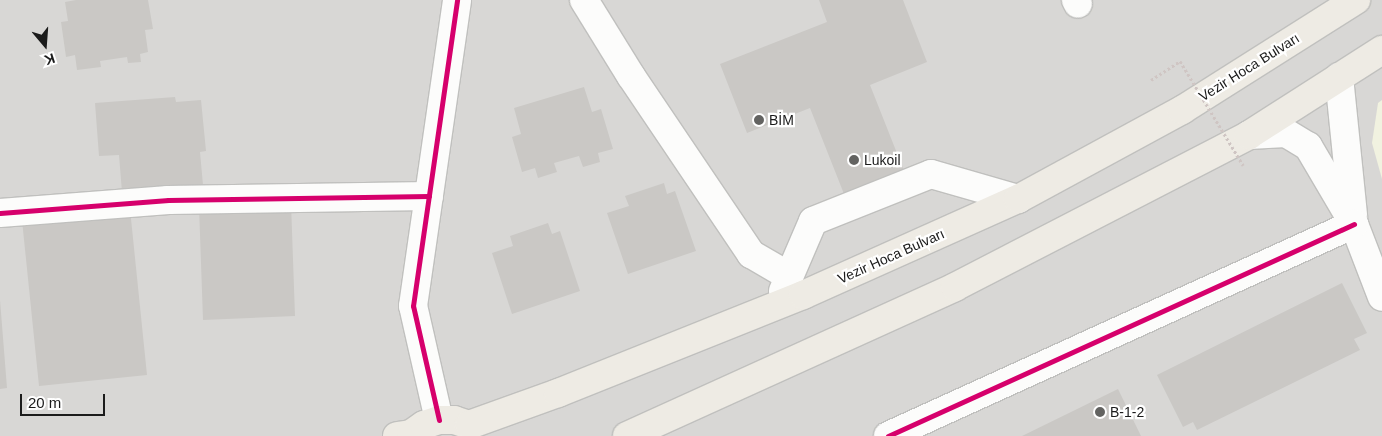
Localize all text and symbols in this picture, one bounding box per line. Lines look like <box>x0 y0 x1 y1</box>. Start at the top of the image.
north arrow <box>20 20 70 70</box>
street label: Vezir Hoca Bulvarı <box>1196 29 1302 105</box>
text: K <box>42 50 57 68</box>
place label: BİM <box>769 112 794 128</box>
marker: BİM <box>753 114 765 126</box>
place label: Lukoil <box>864 152 901 168</box>
marker: Lukoil <box>848 154 860 166</box>
street label: Vezir Hoca Bulvarı <box>835 225 947 287</box>
scale bar <box>22 384 108 416</box>
text: 20 m <box>28 394 61 411</box>
place label: B-1-2 <box>1110 404 1144 420</box>
marker: B-1-2 <box>1094 406 1106 418</box>

